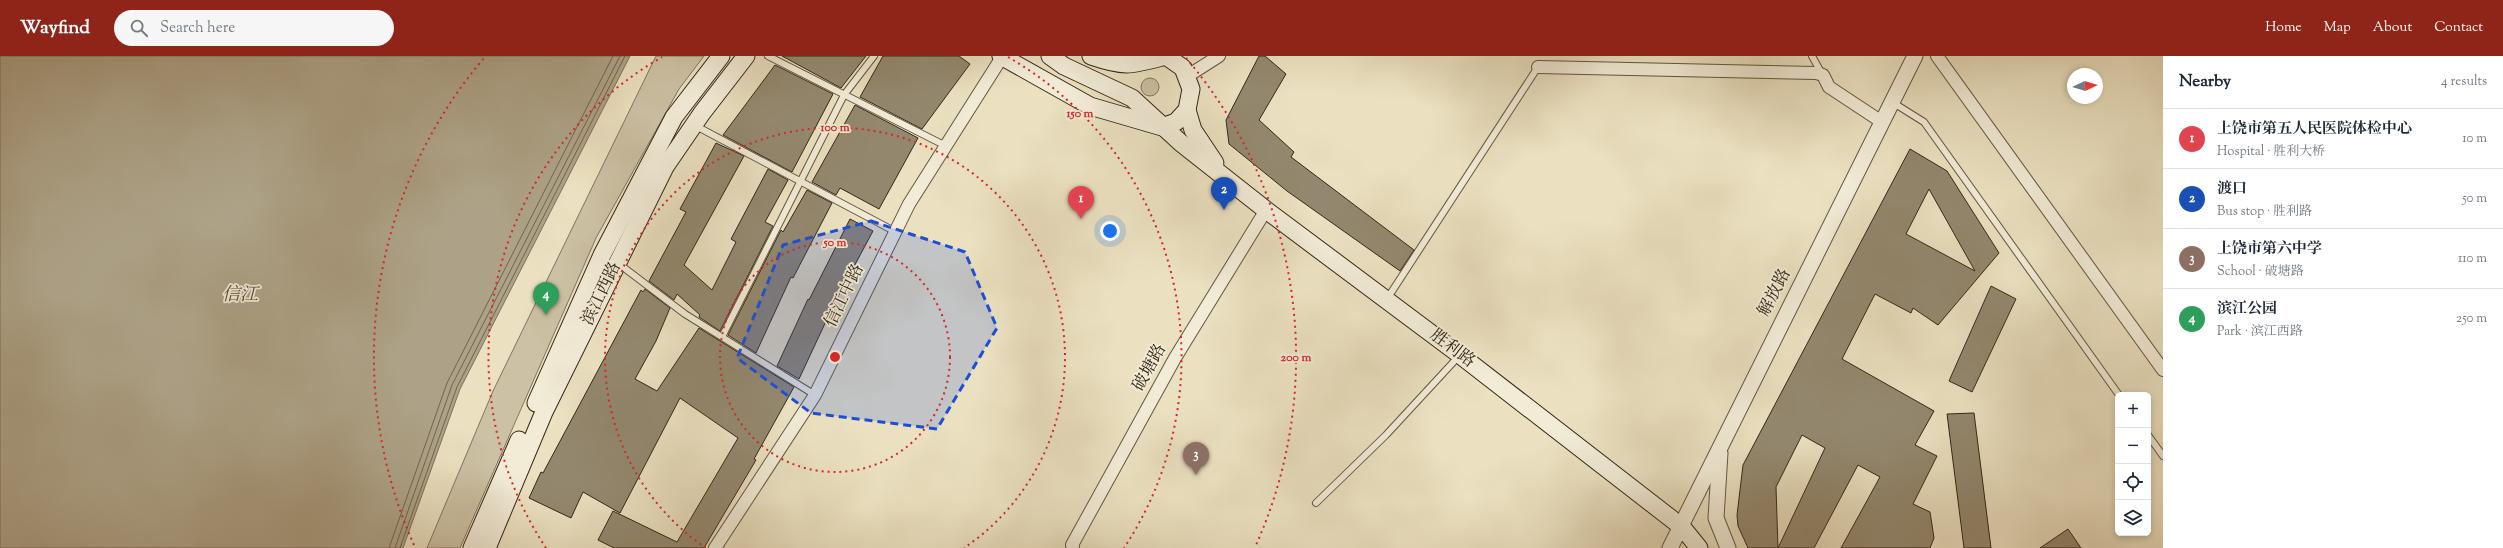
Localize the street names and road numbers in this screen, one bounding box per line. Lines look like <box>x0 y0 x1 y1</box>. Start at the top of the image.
street label: 滨江西路 <box>576 258 628 330</box>
street label: 信江中路 <box>819 260 871 332</box>
street label: 解放路 <box>1753 265 1797 321</box>
street label: 胜利路 <box>1424 324 1480 374</box>
street label: 破塘路 <box>1127 340 1173 396</box>

